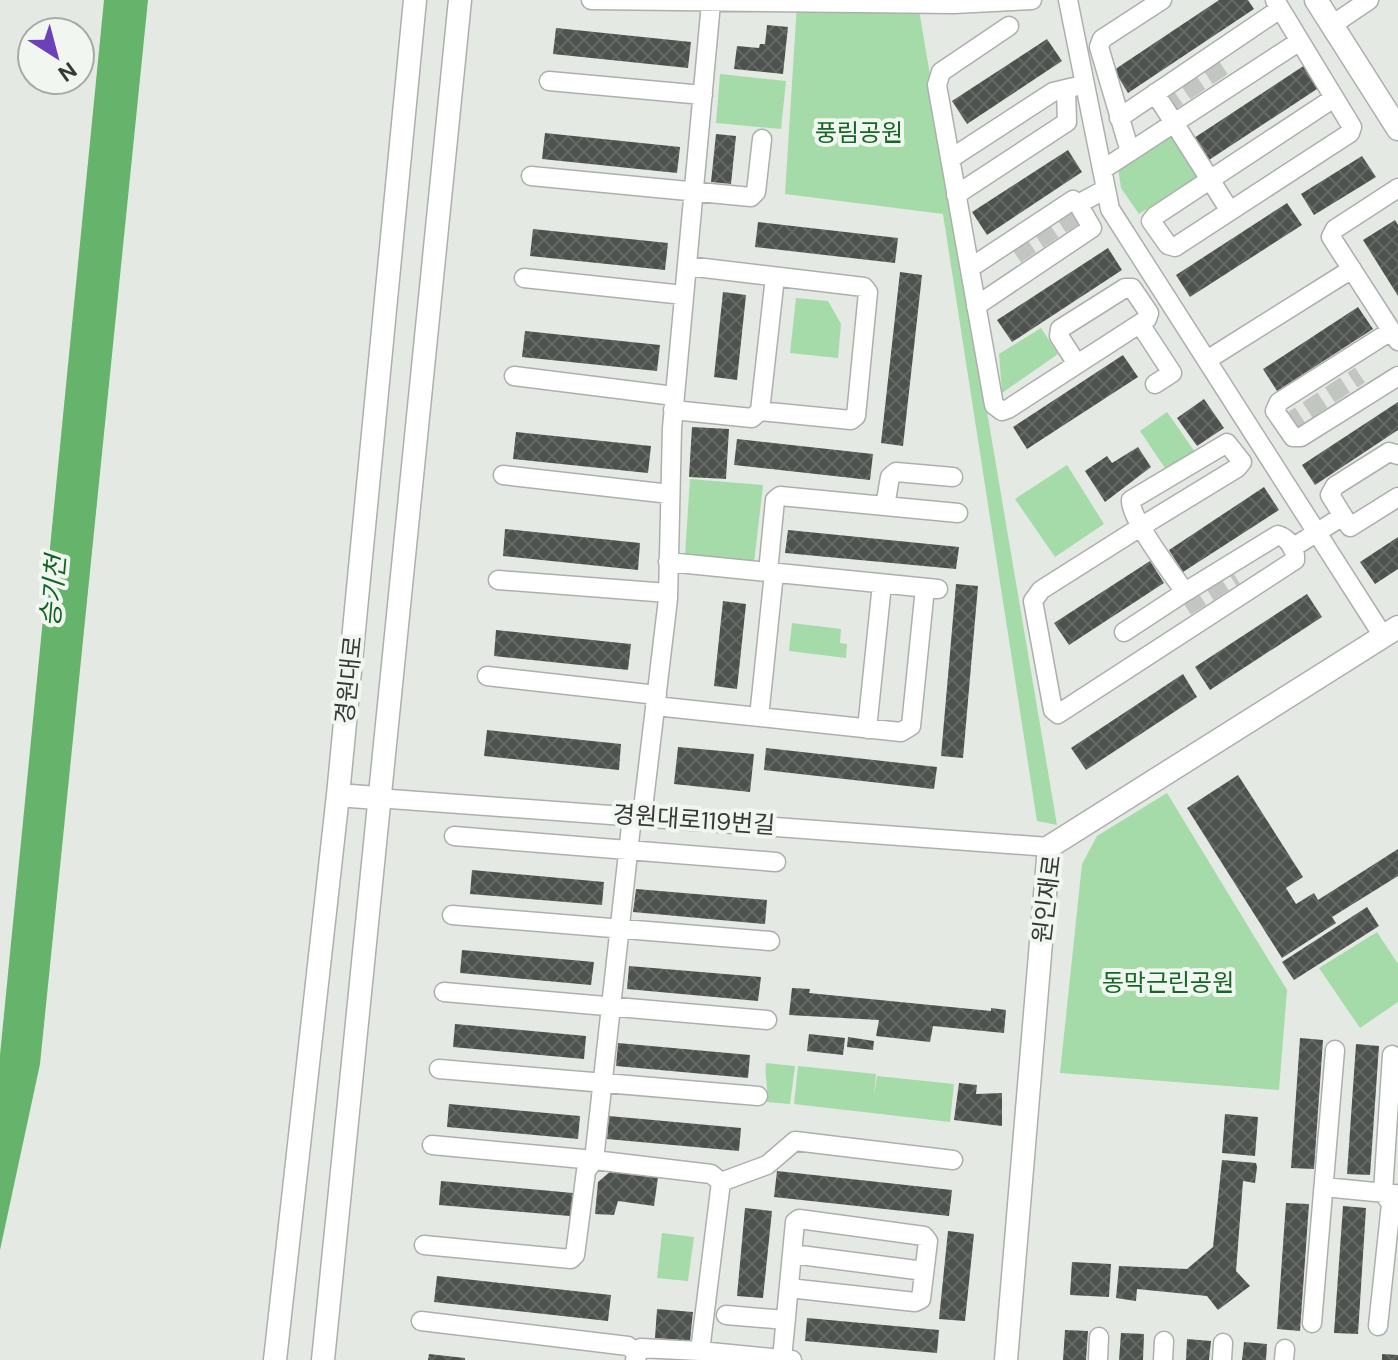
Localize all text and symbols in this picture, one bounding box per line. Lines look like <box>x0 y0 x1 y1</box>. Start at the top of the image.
north arrow <box>16 16 96 96</box>
text: N <box>52 55 82 88</box>
park label: 풍림공원 <box>815 117 903 148</box>
water label: 승기천 <box>33 551 73 628</box>
street label: 경원대로 <box>328 634 369 725</box>
street label: 경원대로119번길 <box>612 798 776 841</box>
street label: 원인재로 <box>1026 853 1067 945</box>
park label: 동막근린공원 <box>1102 967 1234 998</box>

